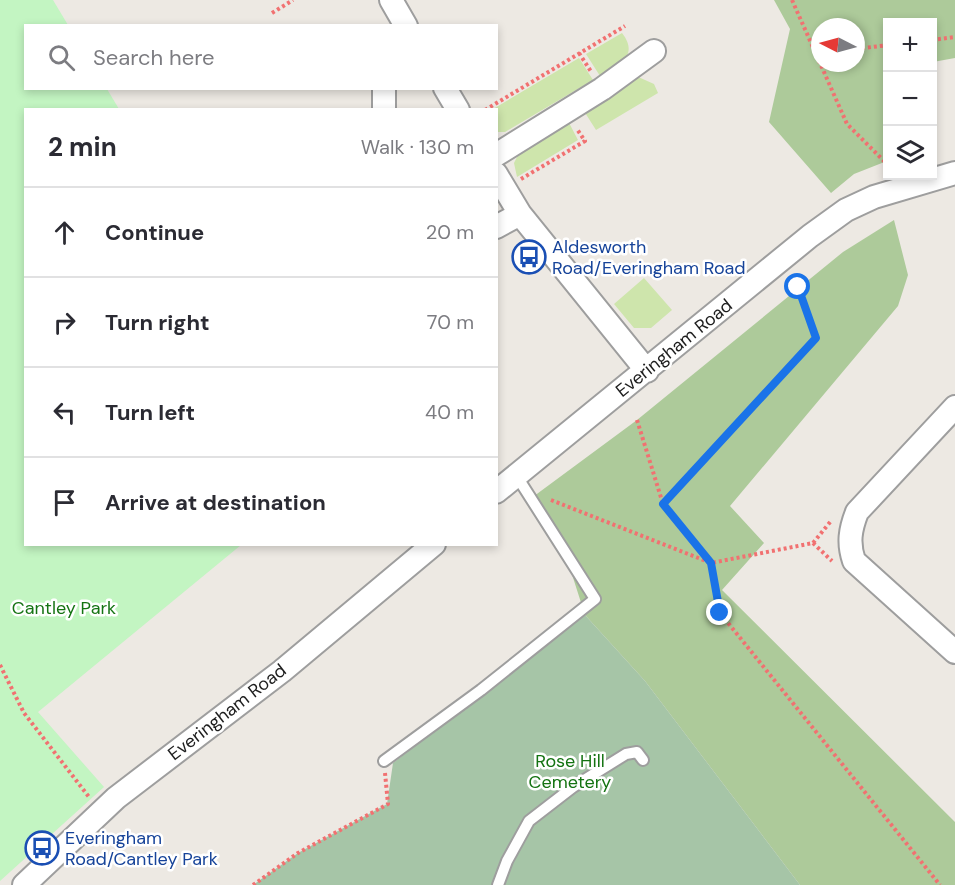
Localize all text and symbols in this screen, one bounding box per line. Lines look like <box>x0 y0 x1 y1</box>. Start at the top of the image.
north arrow <box>811 18 865 72</box>
map controls <box>883 18 937 180</box>
button: + <box>883 18 937 72</box>
search box <box>24 24 498 90</box>
icon: search <box>45 41 78 74</box>
text: Search here <box>93 43 214 72</box>
button: − <box>883 72 937 126</box>
button: layers <box>883 126 937 180</box>
text: 2 min <box>48 130 117 164</box>
text: Walk · 130 m <box>361 134 474 160</box>
icon: ahead <box>48 216 81 249</box>
text: Continue <box>105 218 204 247</box>
text: 20 m <box>426 219 474 245</box>
place label: Aldesworth Road/Everingham Road <box>552 235 746 280</box>
bus stop icon: Aldesworth Road/Everingham Road <box>511 239 547 275</box>
route start <box>784 273 810 299</box>
street label: Everingham Road <box>611 293 737 403</box>
icon: right <box>48 306 81 339</box>
text: Turn right <box>105 308 210 337</box>
text: 70 m <box>427 309 474 335</box>
icon: left <box>48 396 81 429</box>
text: Turn left <box>105 398 195 427</box>
text: 40 m <box>425 399 474 425</box>
icon: arrive <box>48 486 81 519</box>
text: Arrive at destination <box>105 488 326 517</box>
park label: Cantley Park <box>12 596 116 620</box>
route end <box>706 599 732 625</box>
street label: Everingham Road <box>163 658 291 766</box>
park label: Rose Hill Cemetery <box>529 749 611 794</box>
place label: Everingham Road/Cantley Park <box>65 826 218 871</box>
bus stop icon: Everingham Road/Cantley Park <box>24 830 60 866</box>

